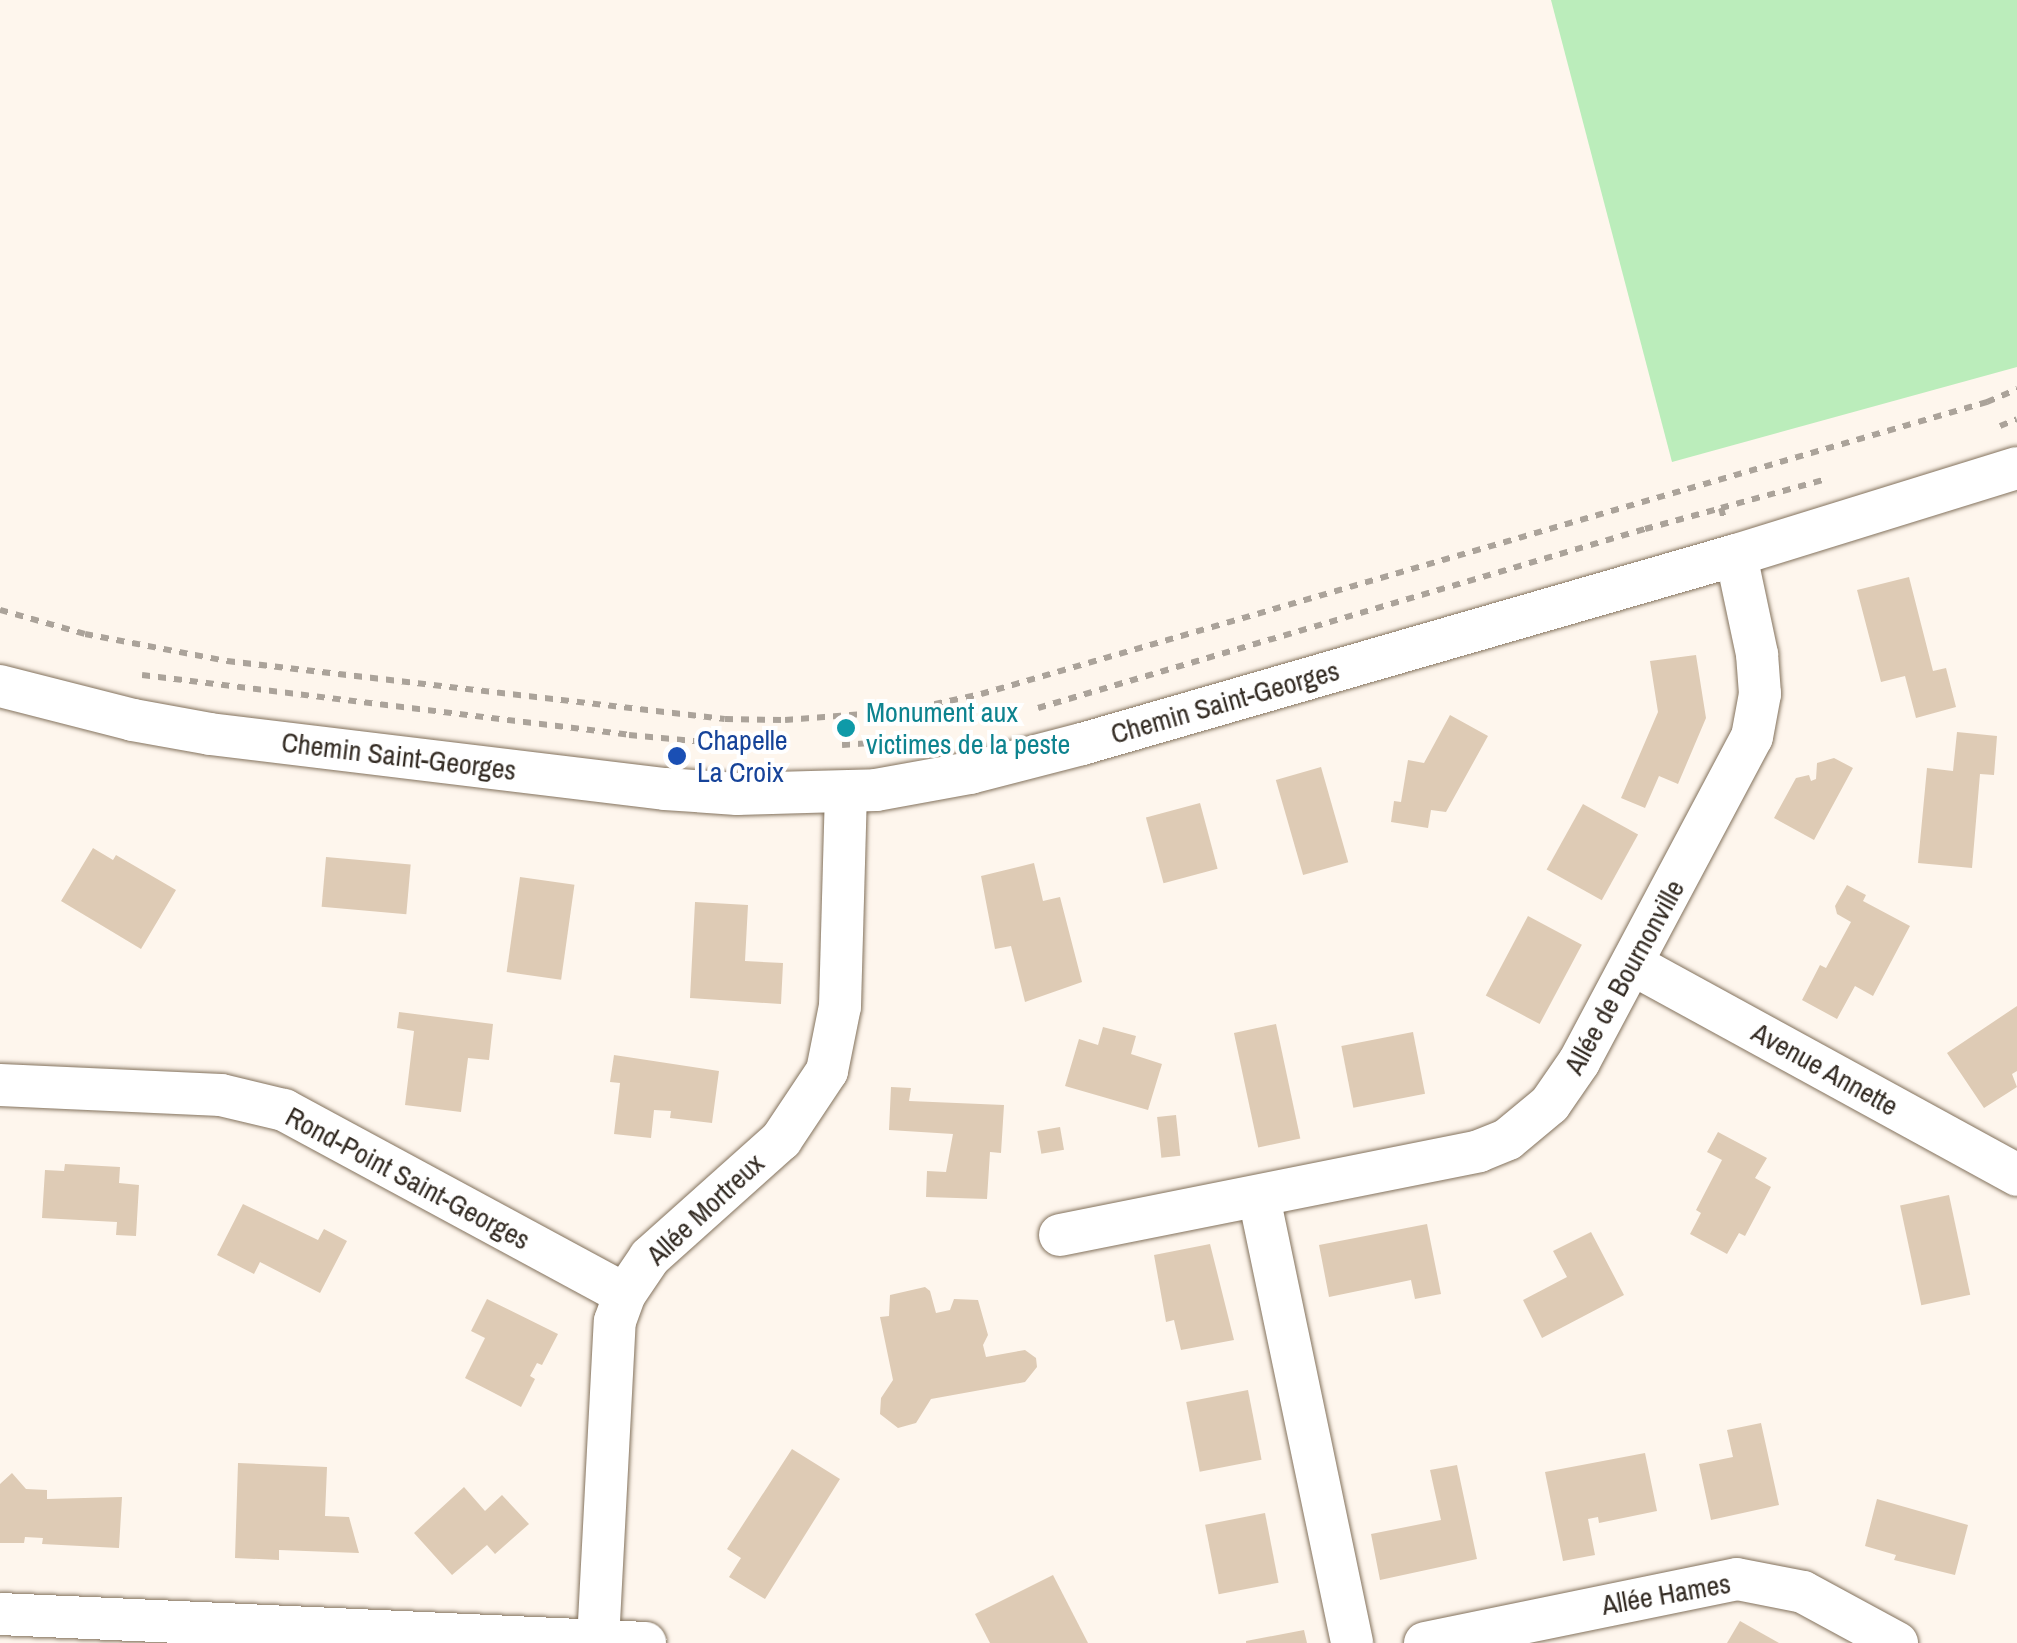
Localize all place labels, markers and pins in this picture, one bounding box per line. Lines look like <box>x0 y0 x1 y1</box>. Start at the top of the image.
place label: Monument aux victimes de la peste <box>866 695 1070 761</box>
marker: Monument aux victimes de la peste <box>835 717 857 739</box>
place label: Chapelle La Croix <box>697 723 788 789</box>
marker: Chapelle La Croix <box>666 745 688 767</box>

